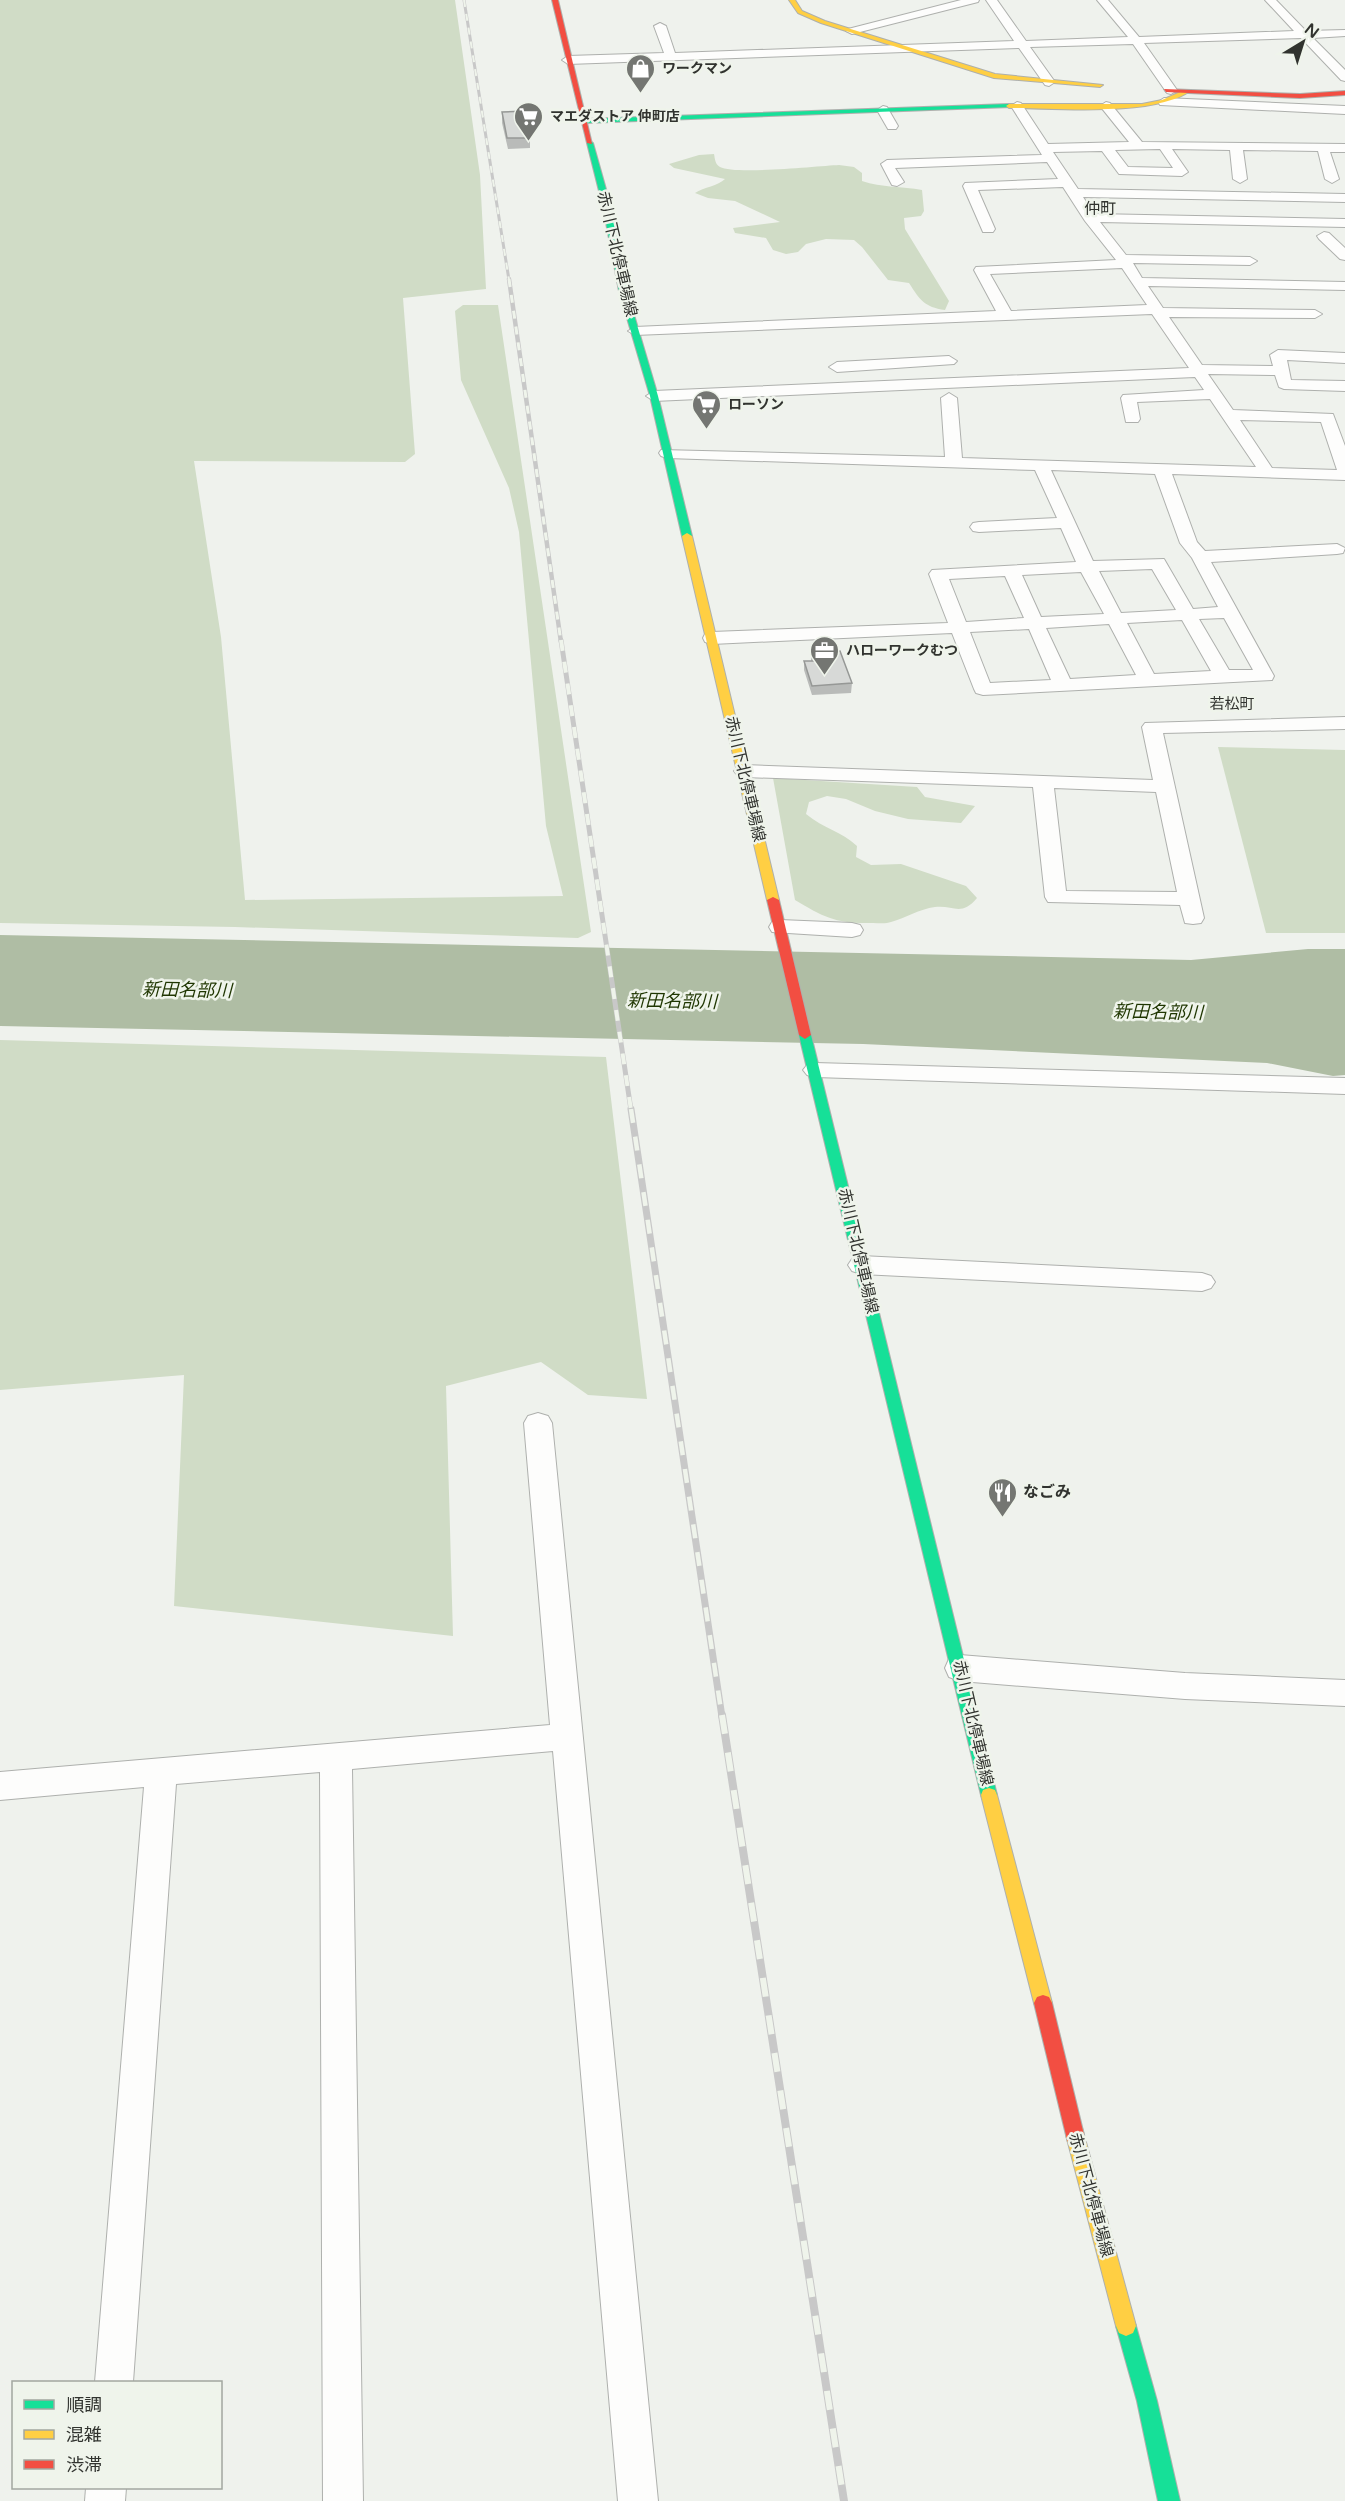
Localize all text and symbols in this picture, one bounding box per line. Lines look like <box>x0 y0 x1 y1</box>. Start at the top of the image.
north arrow <box>1273 12 1333 72</box>
text: N <box>1300 19 1323 43</box>
shop icon: ワークマン <box>625 52 657 94</box>
place label: ワークマン <box>662 60 732 77</box>
supermarket icon: マエダストア 仲町店 <box>513 100 545 142</box>
place label: マエダストア 仲町店 <box>550 108 680 125</box>
street label: 赤川下北停車場線 <box>593 189 641 319</box>
district label: 仲町 <box>1084 199 1116 219</box>
supermarket icon: ローソン <box>691 388 723 430</box>
place label: ローソン <box>728 396 784 413</box>
office icon: ハローワークむつ <box>809 634 841 676</box>
place label: ハローワークむつ <box>846 642 958 659</box>
district label: 若松町 <box>1209 695 1255 713</box>
street label: 赤川下北停車場線 <box>721 714 769 844</box>
water label: 新田名部川 <box>142 978 234 1002</box>
water label: 新田名部川 <box>627 989 719 1013</box>
water label: 新田名部川 <box>1113 1000 1205 1024</box>
street label: 赤川下北停車場線 <box>834 1186 882 1316</box>
restaurant icon: なごみ <box>986 1476 1018 1518</box>
place label: なごみ <box>1023 1482 1071 1502</box>
street label: 赤川下北停車場線 <box>949 1658 997 1788</box>
street label: 赤川下北停車場線 <box>1065 2131 1117 2259</box>
legend <box>12 2381 222 2489</box>
text: 順調 <box>66 2394 102 2416</box>
text: 混雑 <box>66 2424 102 2446</box>
text: 渋滞 <box>66 2454 102 2476</box>

